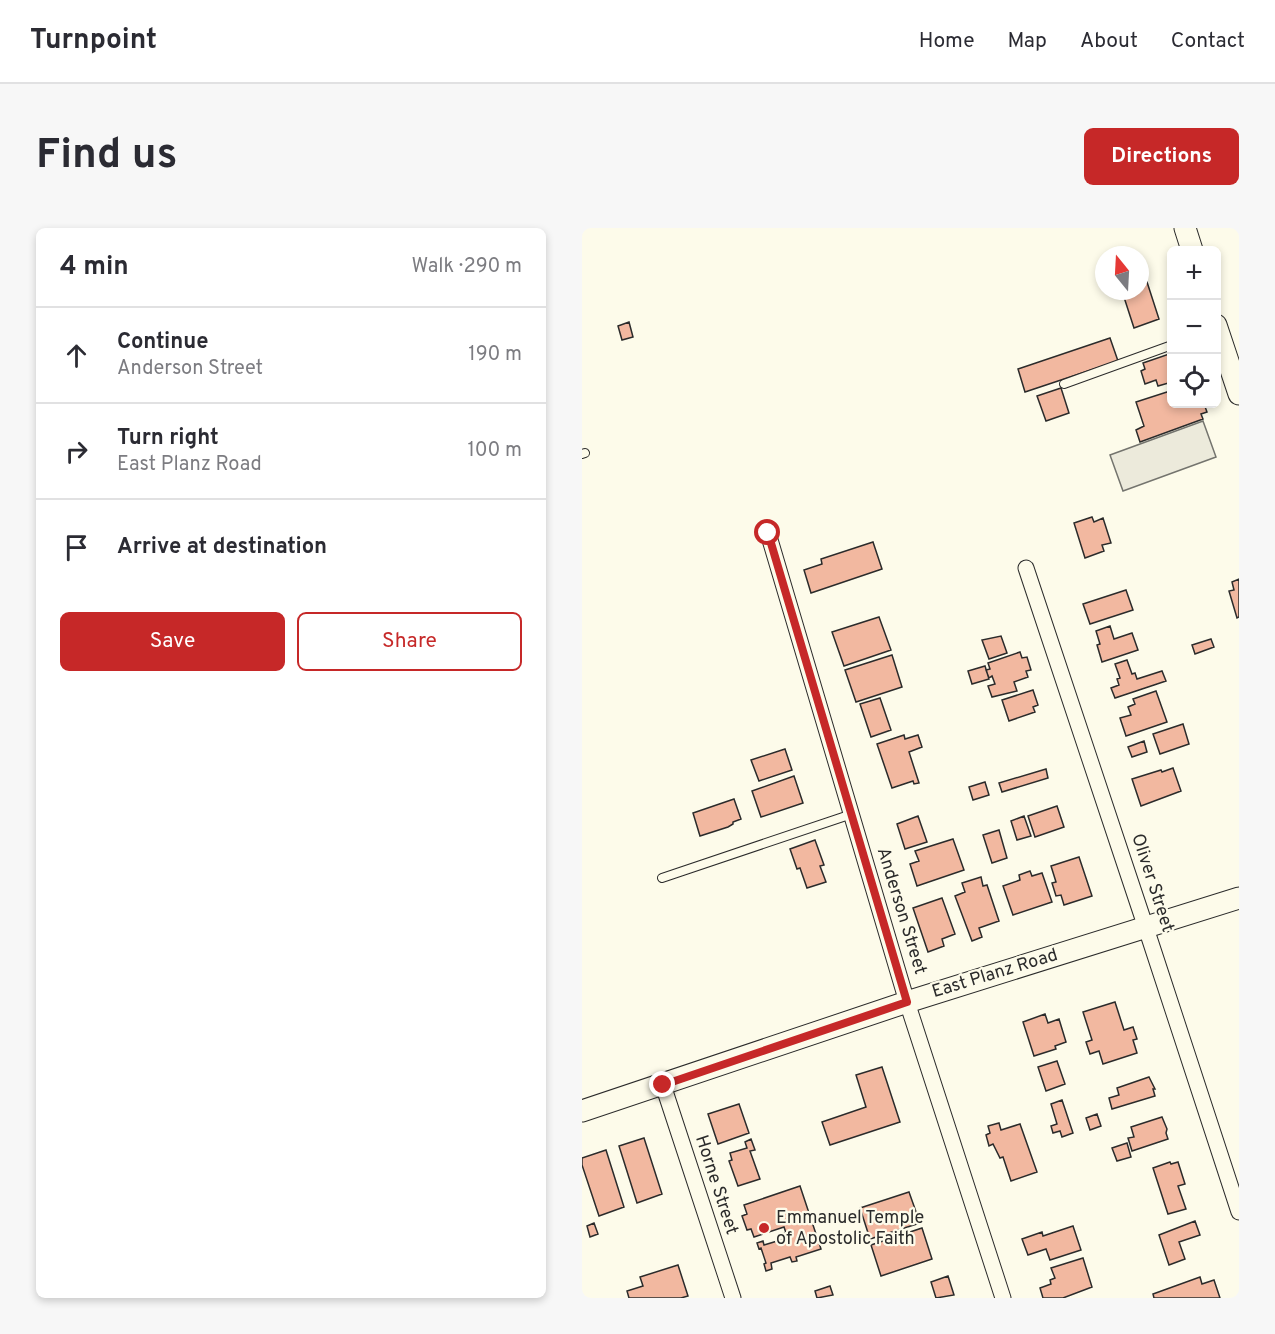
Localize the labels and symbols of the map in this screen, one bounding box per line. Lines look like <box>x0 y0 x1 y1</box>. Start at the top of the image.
north arrow <box>1095 246 1149 300</box>
route start <box>754 519 780 545</box>
street label: Oliver Street <box>1125 831 1179 935</box>
street label: Anderson Street <box>871 845 931 977</box>
street label: East Planz Road <box>929 944 1061 1004</box>
route end <box>649 1071 675 1097</box>
street label: Horne Street <box>689 1132 743 1238</box>
place label: Emmanuel Temple of Apostolic Faith <box>776 1207 924 1251</box>
marker: Emmanuel Temple of Apostolic Faith <box>757 1221 771 1235</box>

